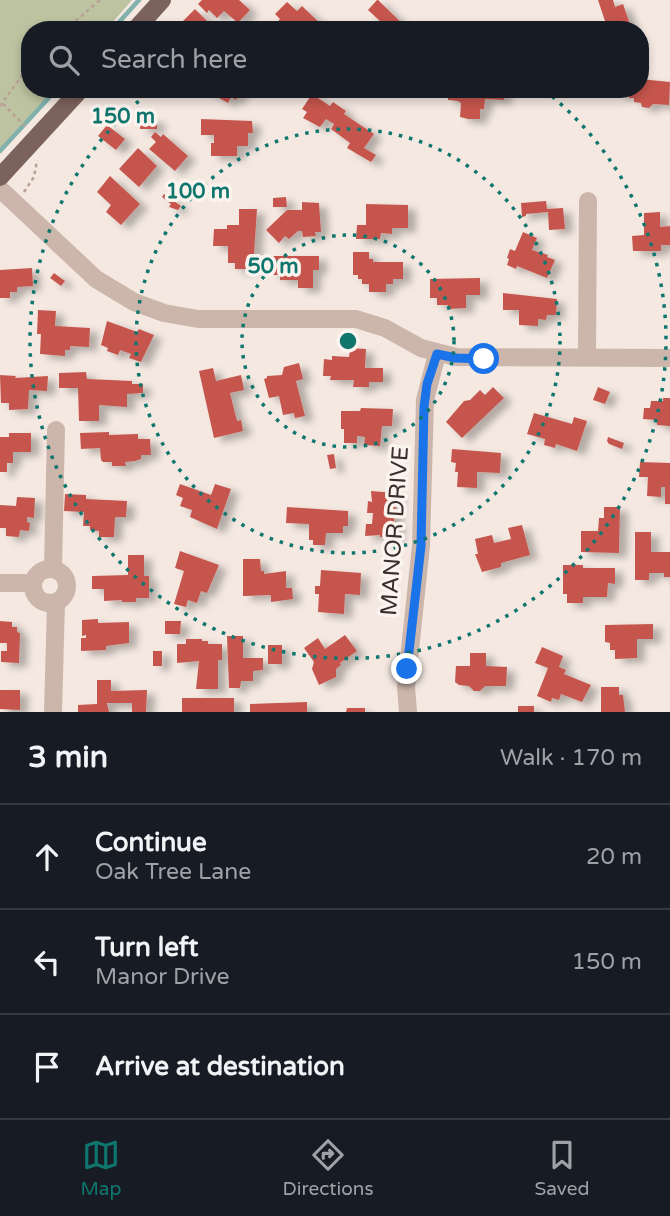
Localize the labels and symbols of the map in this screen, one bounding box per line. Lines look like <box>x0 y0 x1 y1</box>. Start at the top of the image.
text: 150 m <box>91 104 155 129</box>
text: 100 m <box>166 179 230 204</box>
text: 50 m <box>247 254 299 279</box>
centre of rings <box>336 329 360 353</box>
route start <box>468 343 499 374</box>
street label: MANOR DRIVE <box>375 445 415 617</box>
route end <box>391 653 422 684</box>

